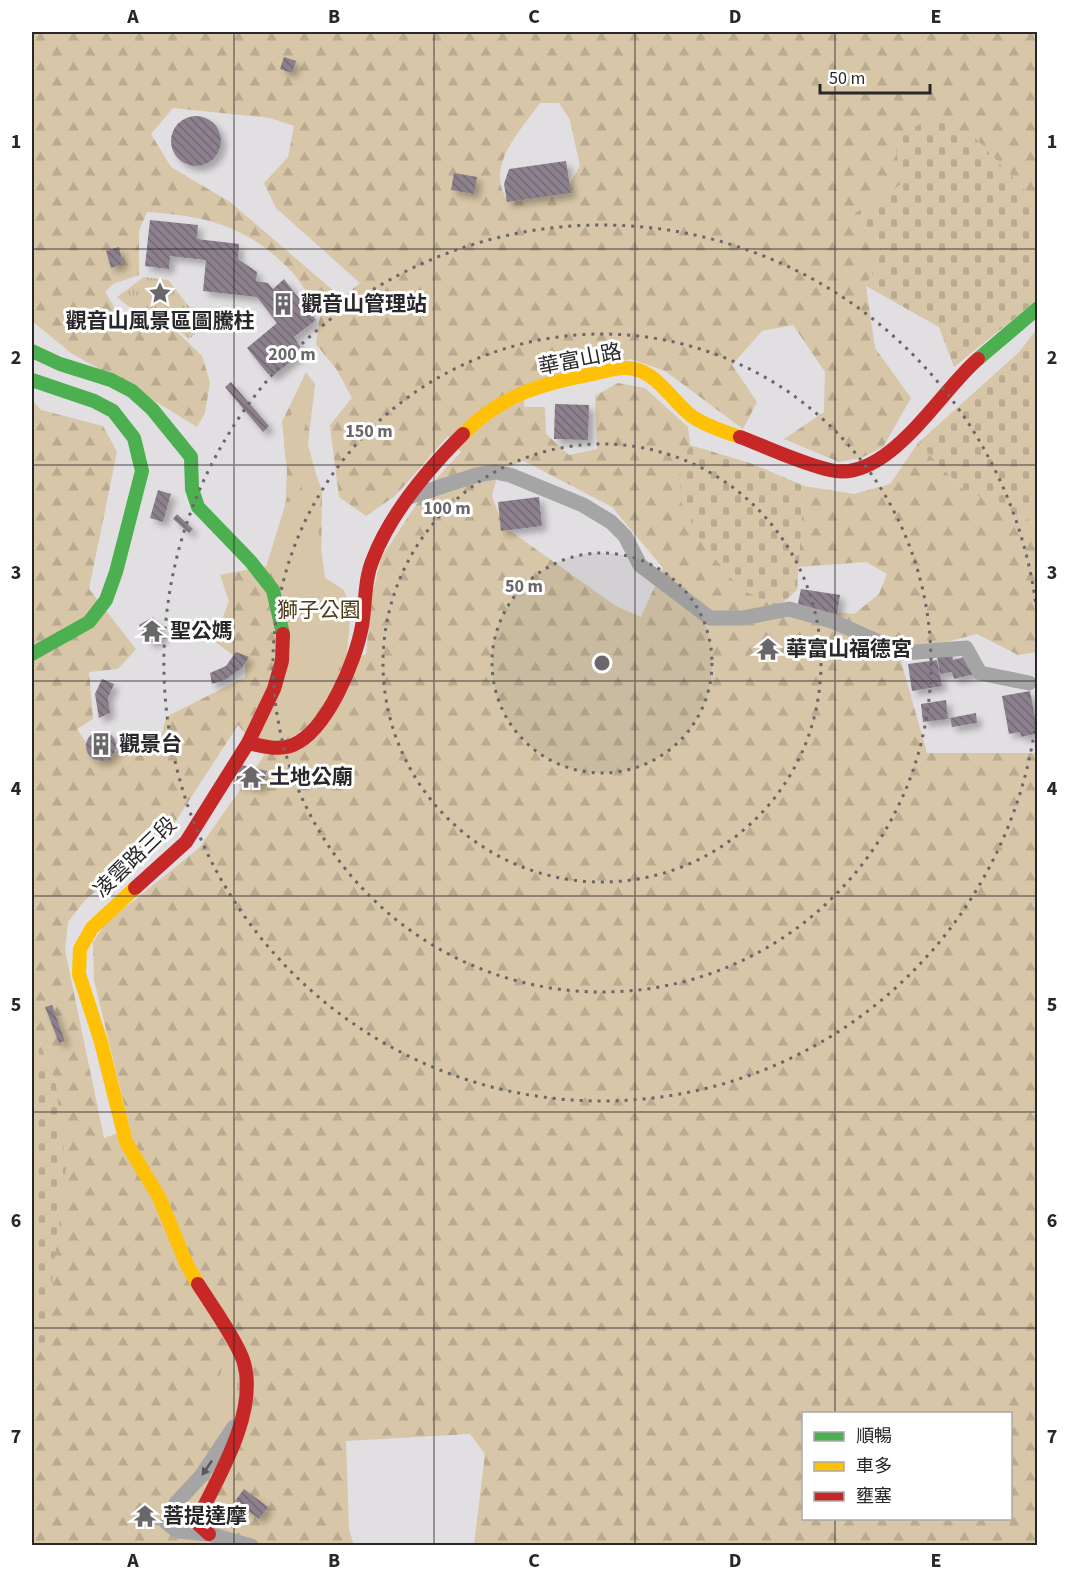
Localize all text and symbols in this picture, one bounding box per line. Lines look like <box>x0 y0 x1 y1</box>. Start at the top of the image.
text: A <box>126 3 139 31</box>
text: B <box>328 3 340 31</box>
text: C <box>528 3 540 31</box>
text: D <box>729 3 741 31</box>
text: E <box>931 3 941 31</box>
scale bar <box>820 57 930 95</box>
text: 50 m <box>829 66 865 91</box>
text: 1 <box>11 128 21 156</box>
text: 1 <box>1047 128 1057 156</box>
place icon: 觀音山風景區圖騰柱 <box>147 280 173 306</box>
place label: 觀音山管理站 <box>301 289 427 319</box>
building icon: 觀音山管理站 <box>270 291 296 317</box>
place label: 觀音山風景區圖騰柱 <box>66 306 255 336</box>
street label: 華富山路 <box>536 336 624 382</box>
text: 200 m <box>268 342 316 367</box>
text: 2 <box>11 344 21 372</box>
text: 2 <box>1047 344 1057 372</box>
text: 150 m <box>345 419 393 444</box>
text: 100 m <box>423 496 471 521</box>
text: 3 <box>11 559 21 587</box>
text: 3 <box>1047 559 1057 587</box>
text: 50 m <box>505 574 543 599</box>
park label: 獅子公園 <box>277 595 361 625</box>
place label: 聖公媽 <box>170 616 233 646</box>
temple icon: 聖公媽 <box>139 618 165 644</box>
place label: 華富山福德宮 <box>786 634 912 664</box>
temple icon: 華富山福德宮 <box>755 636 781 662</box>
centre of rings <box>592 653 612 673</box>
place label: 觀景台 <box>119 729 182 759</box>
building icon: 觀景台 <box>88 731 114 757</box>
place label: 土地公廟 <box>269 762 353 792</box>
temple icon: 土地公廟 <box>238 764 264 790</box>
text: 4 <box>11 775 22 803</box>
text: 4 <box>1047 775 1058 803</box>
street label: 凌雲路三段 <box>87 810 183 904</box>
text: 5 <box>11 991 21 1019</box>
text: 5 <box>1047 991 1057 1019</box>
text: 6 <box>11 1207 21 1235</box>
text: 6 <box>1047 1207 1057 1235</box>
legend <box>802 1412 1012 1520</box>
text: 7 <box>11 1423 21 1451</box>
text: 7 <box>1047 1423 1057 1451</box>
text: 順暢 <box>856 1424 892 1449</box>
text: 車多 <box>856 1454 892 1479</box>
one-way arrow <box>202 1460 213 1476</box>
text: 壅塞 <box>856 1484 892 1509</box>
place label: 菩提達摩 <box>163 1501 247 1531</box>
temple icon: 菩提達摩 <box>132 1503 158 1529</box>
text: A <box>126 1547 139 1575</box>
text: B <box>328 1547 340 1575</box>
text: C <box>528 1547 540 1575</box>
text: D <box>729 1547 741 1575</box>
text: E <box>931 1547 941 1575</box>

